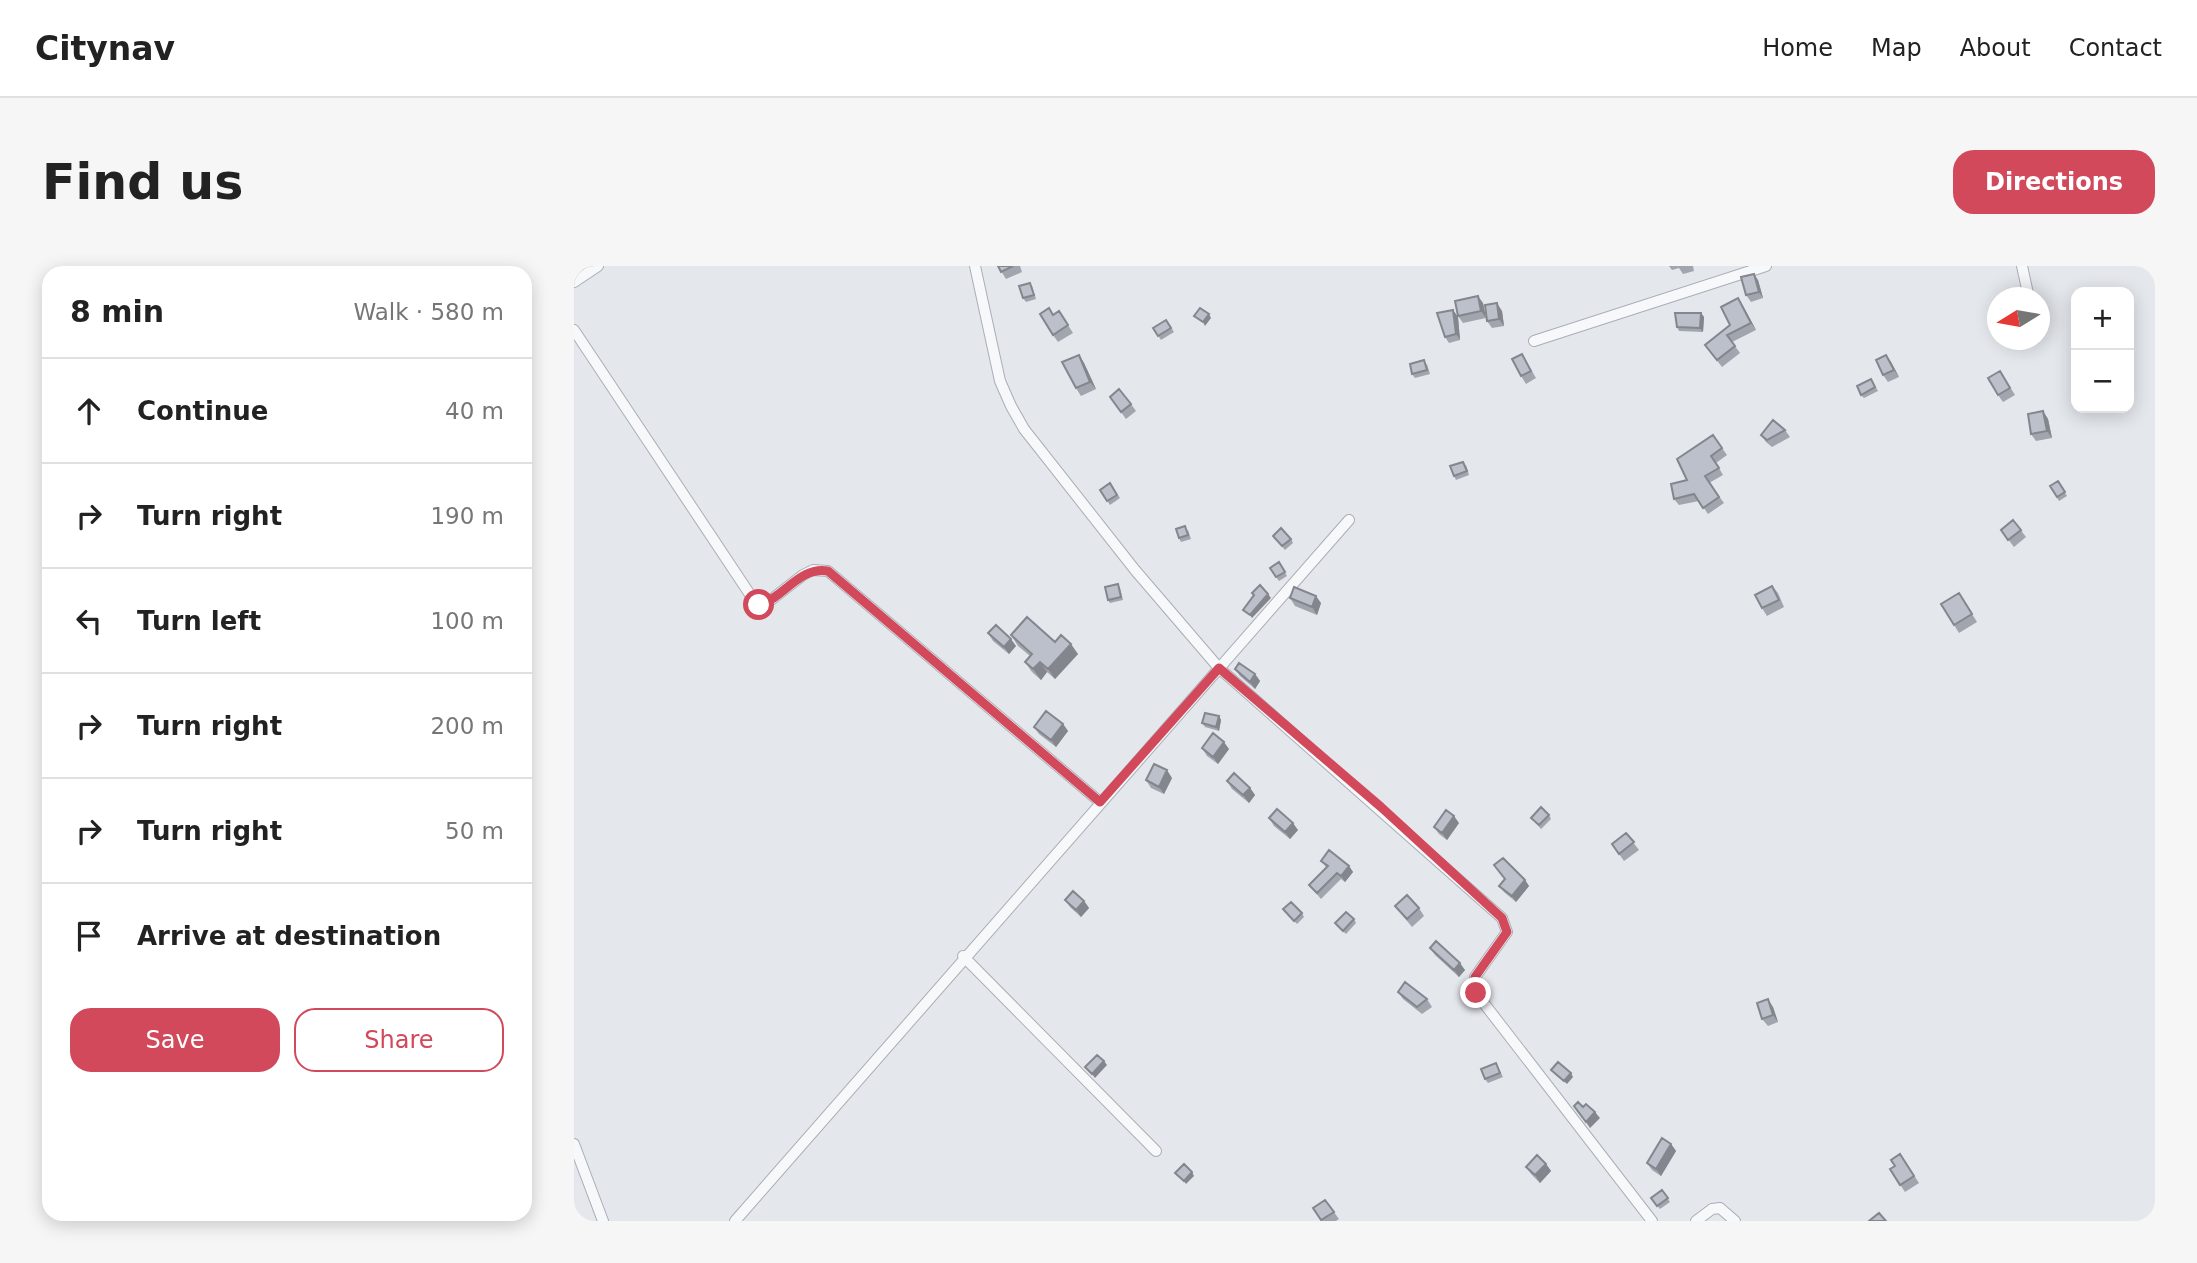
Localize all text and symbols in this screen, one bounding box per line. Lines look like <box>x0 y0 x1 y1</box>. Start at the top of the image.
text: Citynav <box>35 29 175 68</box>
text: Home <box>1762 34 1833 62</box>
text: Map <box>1871 34 1922 62</box>
text: About <box>1960 34 2031 62</box>
text: Contact <box>2069 34 2162 62</box>
button: Directions <box>1953 150 2155 214</box>
text: Find us <box>42 154 243 211</box>
north arrow <box>1987 287 2050 350</box>
map controls <box>2071 287 2134 413</box>
button: + <box>2071 287 2134 350</box>
text: 8 min <box>70 294 164 329</box>
text: Walk · 580 m <box>353 299 504 325</box>
button: − <box>2071 350 2134 413</box>
icon: ahead <box>70 392 108 430</box>
text: Continue <box>137 396 268 426</box>
text: 40 m <box>445 398 504 424</box>
icon: right <box>70 497 108 535</box>
text: Turn right <box>137 501 282 531</box>
text: 190 m <box>430 503 504 529</box>
route start <box>743 589 774 620</box>
icon: left <box>70 602 108 640</box>
text: Turn left <box>137 606 261 636</box>
text: 100 m <box>430 608 504 634</box>
icon: right <box>70 707 108 745</box>
text: Turn right <box>137 711 282 741</box>
text: 200 m <box>430 713 504 739</box>
icon: right <box>70 812 108 850</box>
text: Turn right <box>137 816 282 846</box>
text: 50 m <box>445 818 504 844</box>
icon: arrive <box>70 917 108 955</box>
text: Arrive at destination <box>137 921 441 951</box>
route end <box>1460 977 1491 1008</box>
button: Save <box>70 1008 280 1072</box>
button: Share <box>294 1008 504 1072</box>

